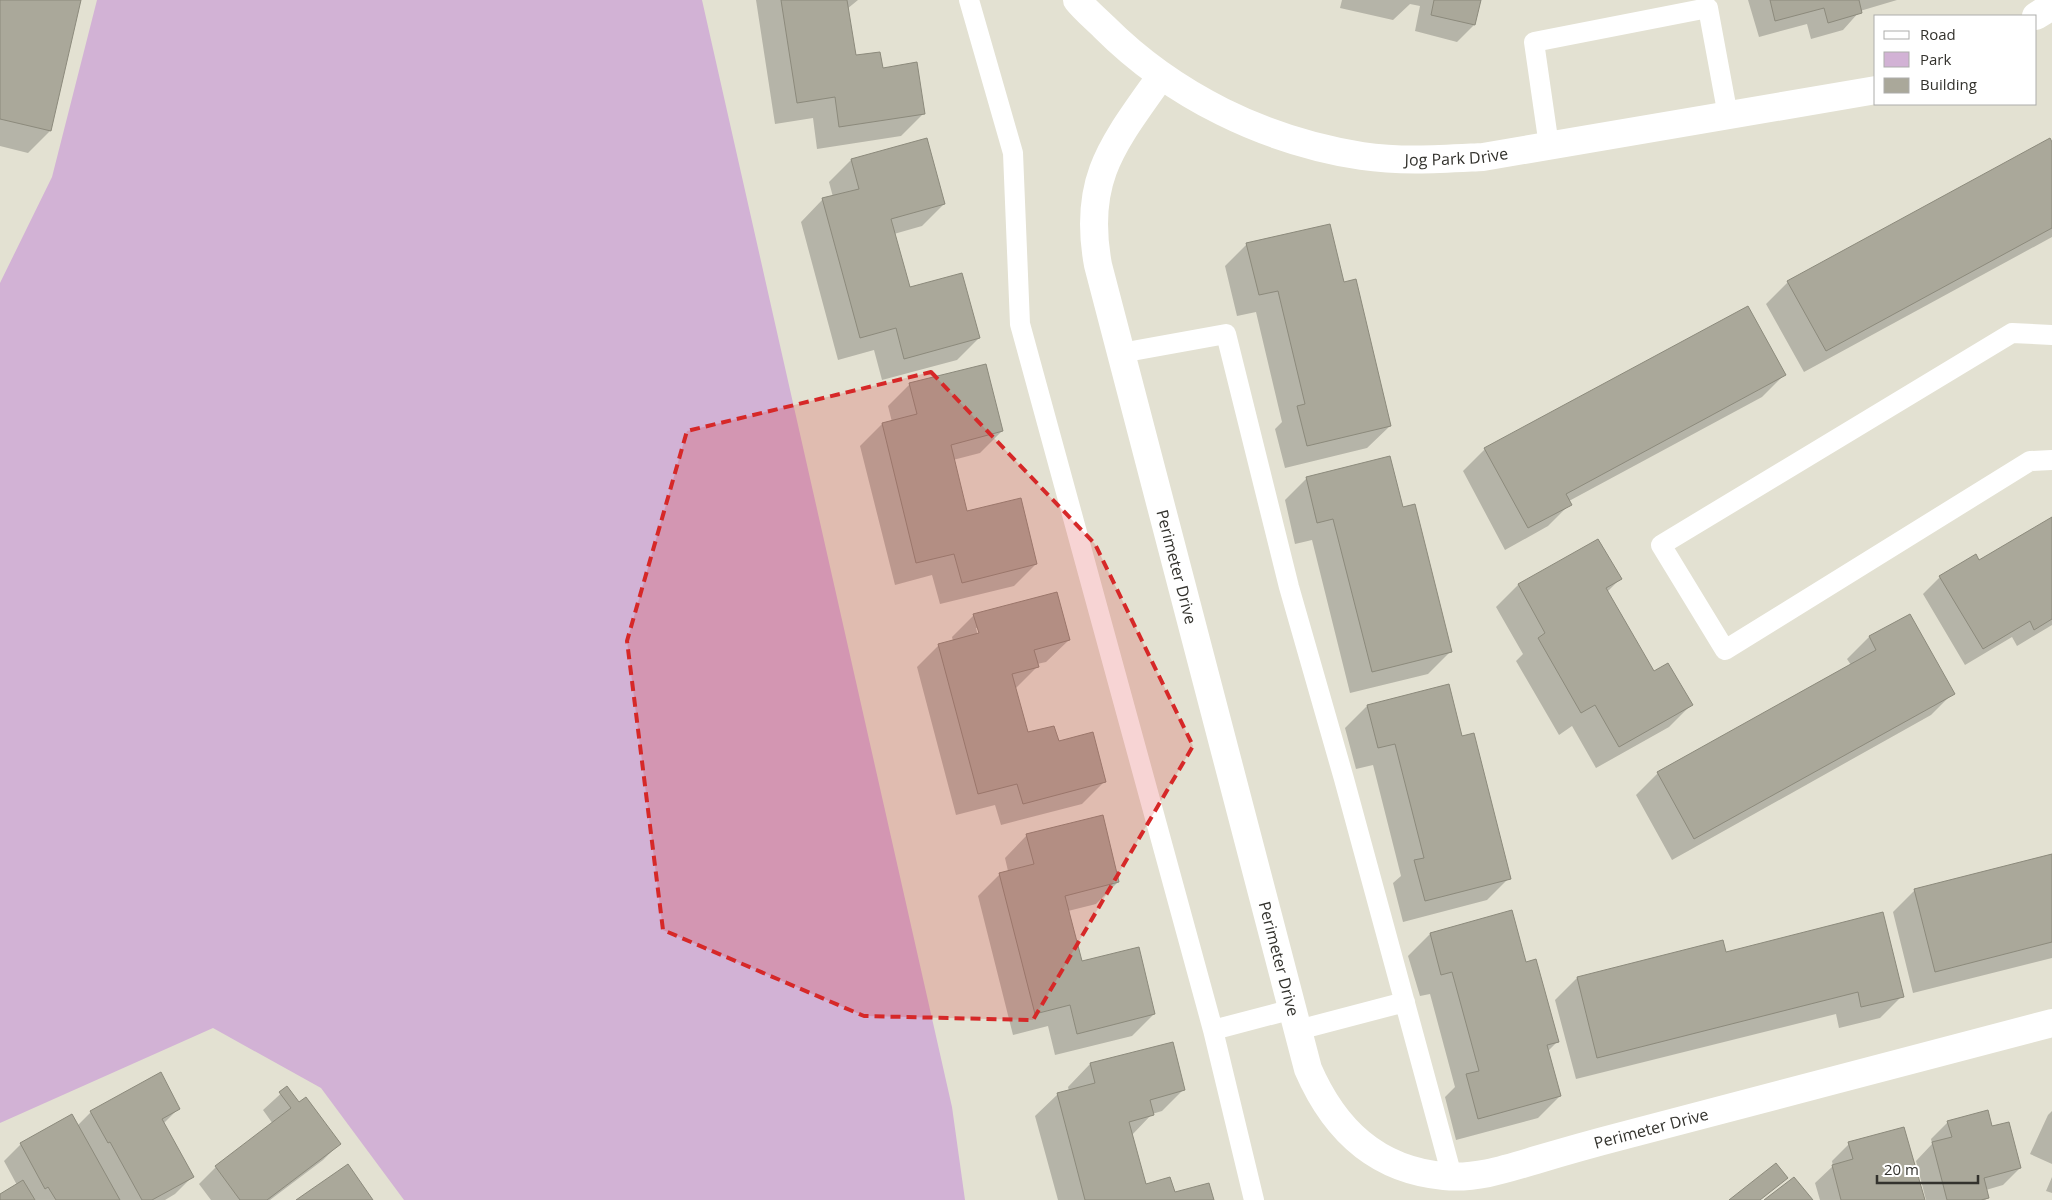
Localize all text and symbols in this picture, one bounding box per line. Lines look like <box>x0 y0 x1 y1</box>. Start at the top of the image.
legend <box>1874 15 2037 105</box>
text: Road <box>1920 24 1956 44</box>
text: Park <box>1920 49 1951 69</box>
text: Building <box>1920 74 1977 94</box>
street label: Jog Park Drive <box>1402 142 1510 171</box>
street label: Perimeter Drive <box>1151 507 1202 627</box>
street label: Perimeter Drive <box>1254 899 1305 1018</box>
street label: Perimeter Drive <box>1591 1103 1711 1154</box>
scale bar <box>1877 1152 1978 1184</box>
text: 20 m <box>1884 1159 1919 1179</box>

